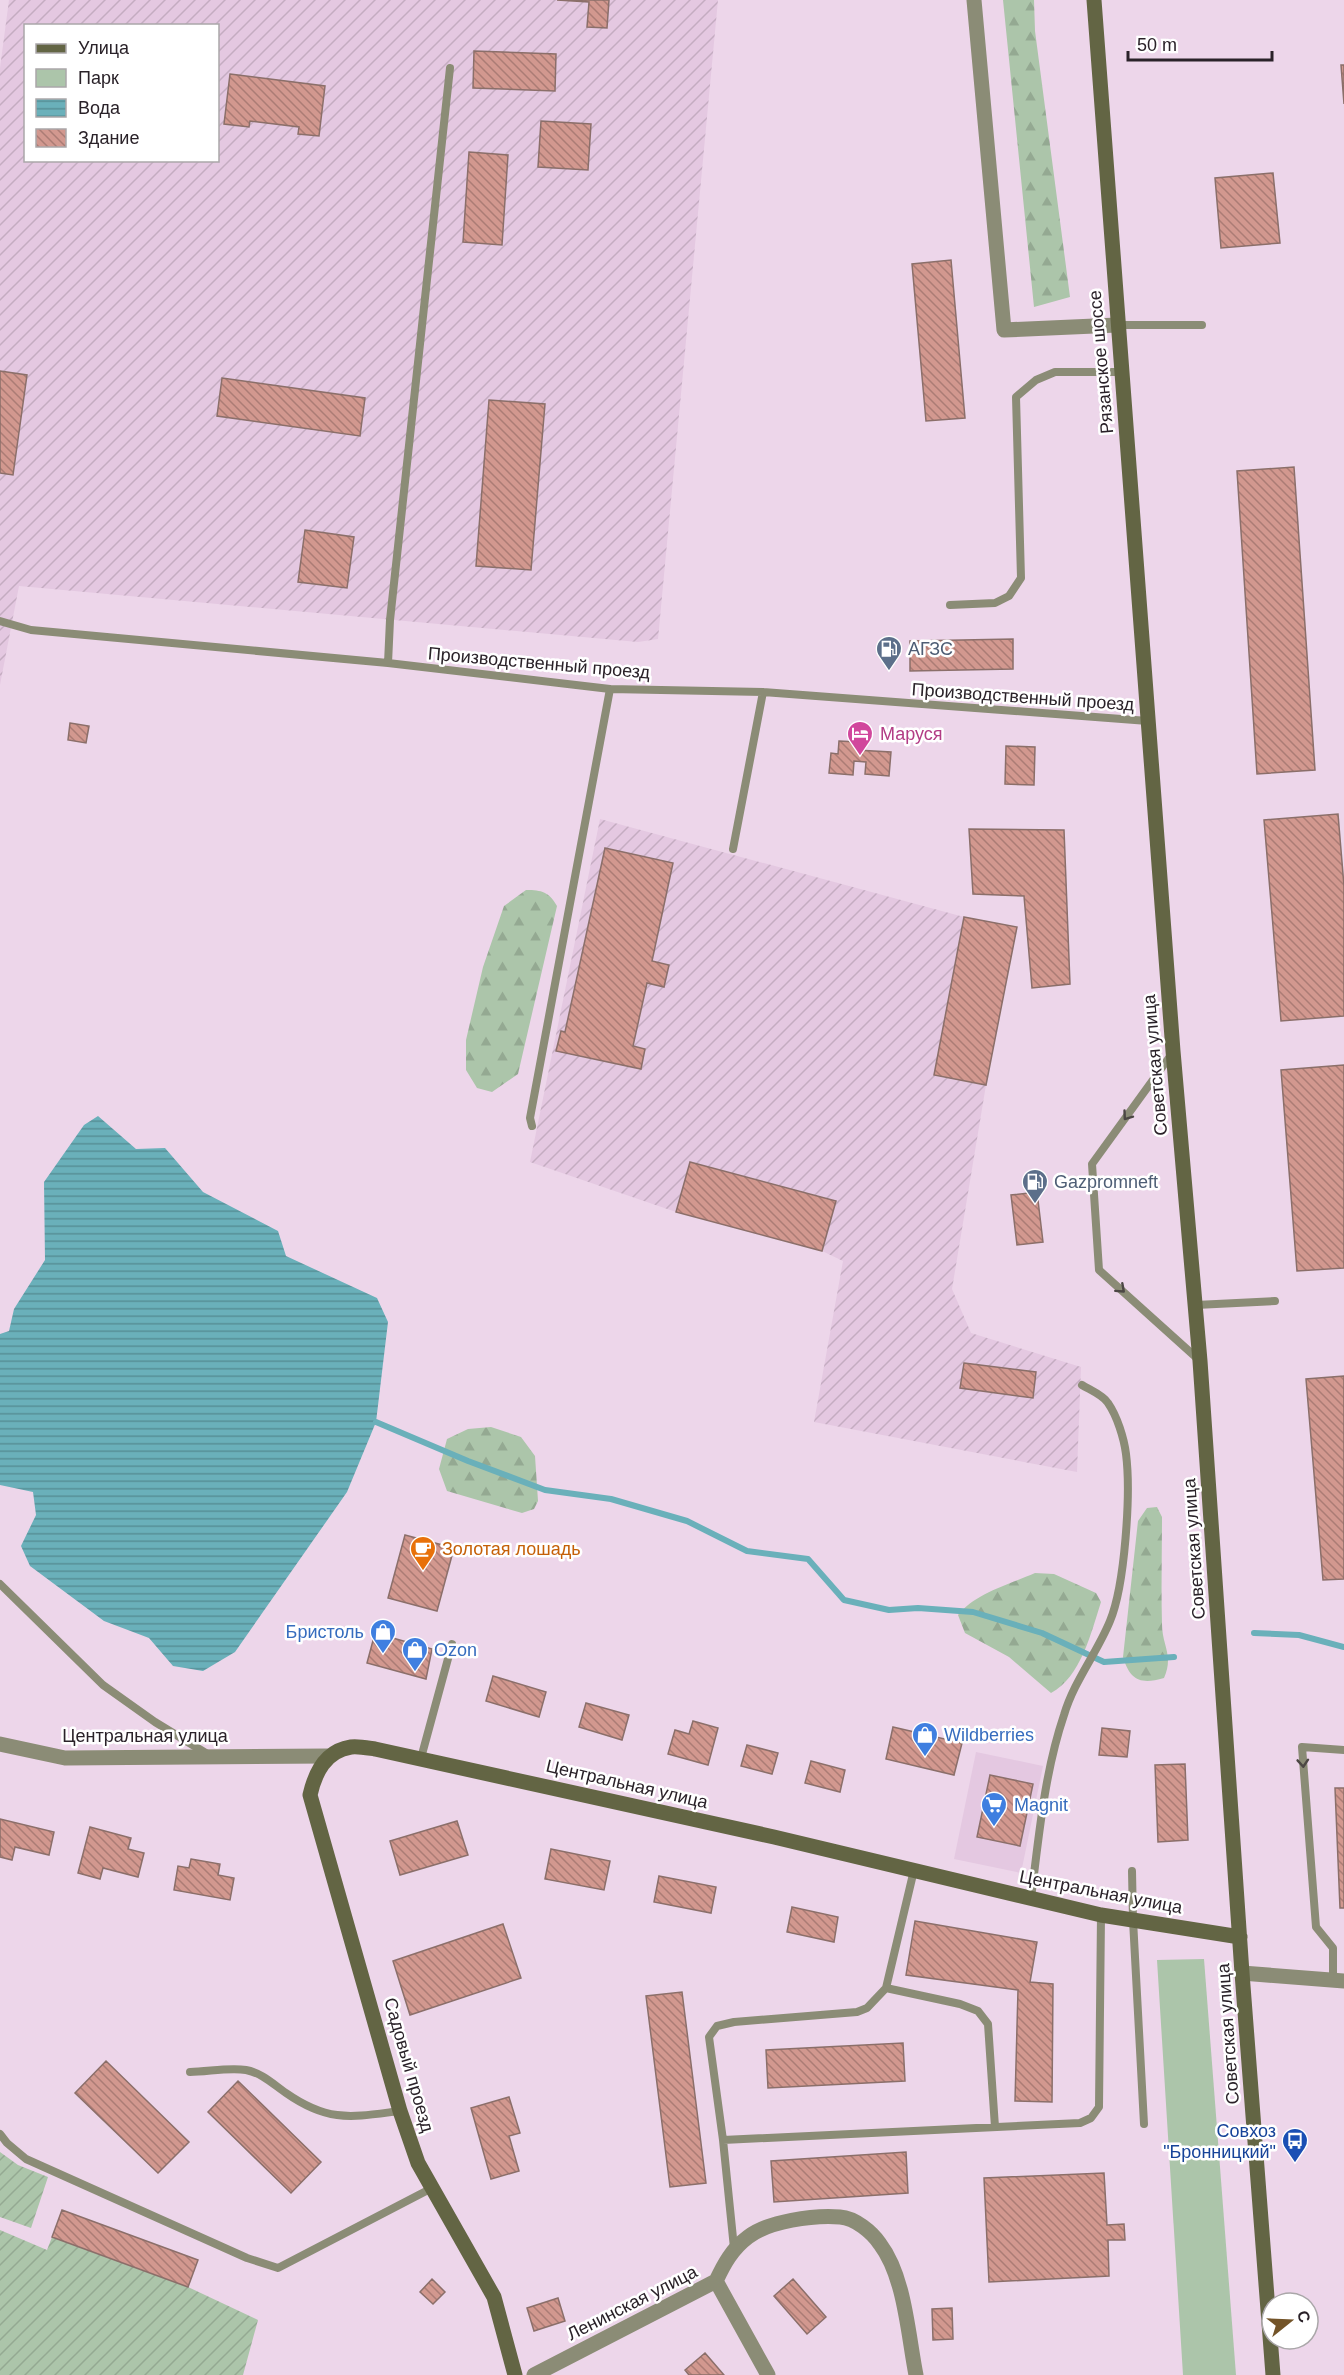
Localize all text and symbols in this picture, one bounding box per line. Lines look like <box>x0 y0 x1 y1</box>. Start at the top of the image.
legend <box>24 24 219 162</box>
scale bar <box>1128 24 1272 62</box>
text: 50 m <box>1137 35 1177 55</box>
text: Улица <box>78 38 130 58</box>
text: Парк <box>78 68 119 88</box>
text: Вода <box>78 98 121 118</box>
text: Здание <box>78 128 139 148</box>
street label: Рязанское шоссе <box>1085 289 1117 435</box>
fuel station icon: АГЗС <box>874 634 904 672</box>
place label: АГЗС <box>908 639 953 659</box>
street label: Производственный проезд <box>427 643 651 683</box>
street label: Производственный проезд <box>911 679 1135 715</box>
hotel icon: Маруся <box>845 719 875 757</box>
place label: Маруся <box>880 724 943 744</box>
street label: Советская улица <box>1139 993 1171 1136</box>
one-way arrow <box>1123 1109 1134 1120</box>
fuel station icon: Gazpromneft <box>1020 1167 1050 1205</box>
place label: Gazpromneft <box>1054 1172 1158 1192</box>
one-way arrow <box>1114 1282 1125 1293</box>
street label: Советская улица <box>1179 1477 1209 1620</box>
cafe icon: Золотая лошадь <box>408 1534 438 1572</box>
place label: Золотая лошадь <box>442 1539 581 1559</box>
shop icon: Бристоль <box>368 1617 398 1655</box>
place label: Бристоль <box>286 1622 364 1642</box>
shop icon: Ozon <box>400 1635 430 1673</box>
place label: Ozon <box>434 1640 477 1660</box>
shop icon: Wildberries <box>910 1720 940 1758</box>
place label: Wildberries <box>944 1725 1034 1745</box>
street label: Центральная улица <box>62 1726 229 1746</box>
street label: Центральная улица <box>544 1756 711 1813</box>
one-way arrow <box>1296 1758 1309 1767</box>
supermarket icon: Magnit <box>979 1790 1009 1828</box>
place label: Magnit <box>1014 1795 1068 1815</box>
street label: Центральная улица <box>1018 1866 1185 1918</box>
street label: Советская улица <box>1213 1962 1243 2105</box>
street label: Садовый проезд <box>380 1995 438 2135</box>
place label: Совхоз "Бронницкий" <box>1163 2121 1276 2162</box>
bus stop icon: Совхоз "Бронницкий" <box>1280 2126 1310 2164</box>
street label: Ленинская улица <box>564 2261 701 2344</box>
north arrow <box>1260 2291 1320 2351</box>
text: С <box>1294 2308 1314 2325</box>

